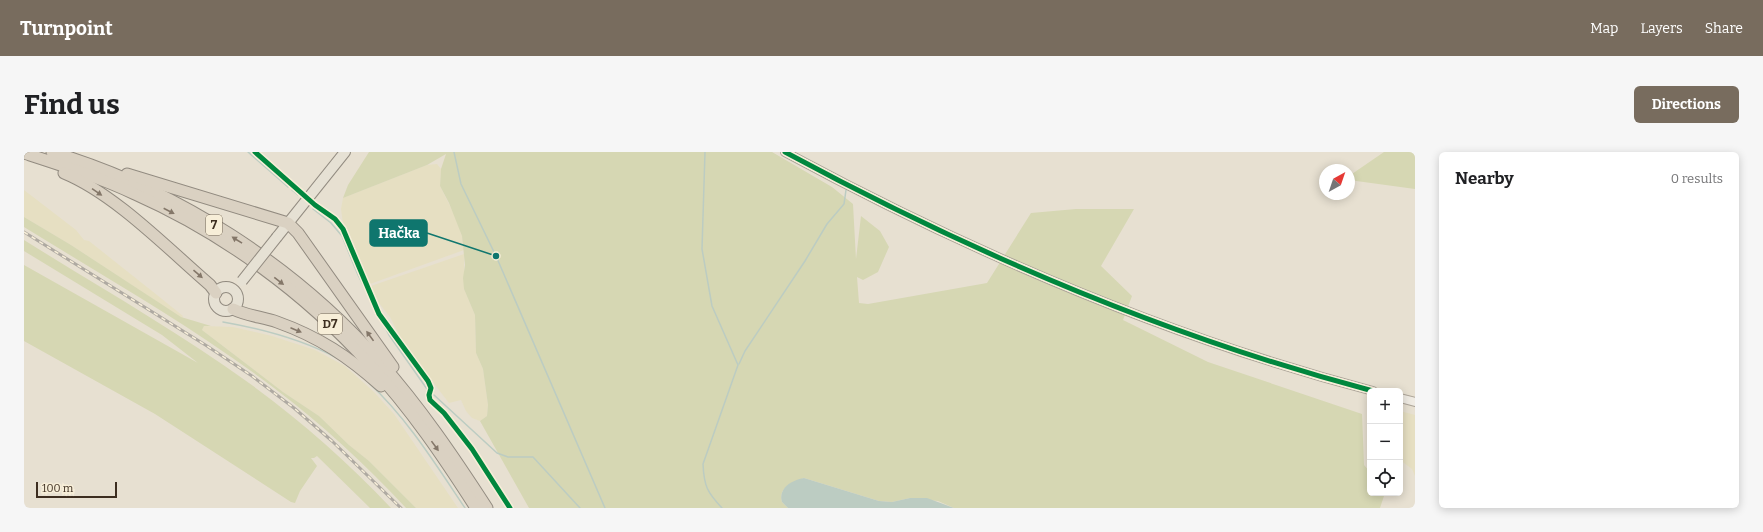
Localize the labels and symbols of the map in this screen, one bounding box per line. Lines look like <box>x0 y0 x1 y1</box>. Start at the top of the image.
north arrow <box>1319 164 1355 200</box>
one-way arrow <box>92 188 102 196</box>
one-way arrow <box>164 208 175 214</box>
road number: 7 <box>206 215 222 235</box>
callout: Hačka <box>370 220 427 246</box>
text: Hačka <box>378 225 420 242</box>
one-way arrow <box>232 236 242 244</box>
one-way arrow <box>192 269 203 278</box>
one-way arrow <box>273 277 284 285</box>
road number: D7 <box>318 314 342 334</box>
one-way arrow <box>291 327 302 333</box>
one-way arrow <box>366 331 375 342</box>
one-way arrow <box>431 441 439 451</box>
scale bar <box>36 480 117 499</box>

